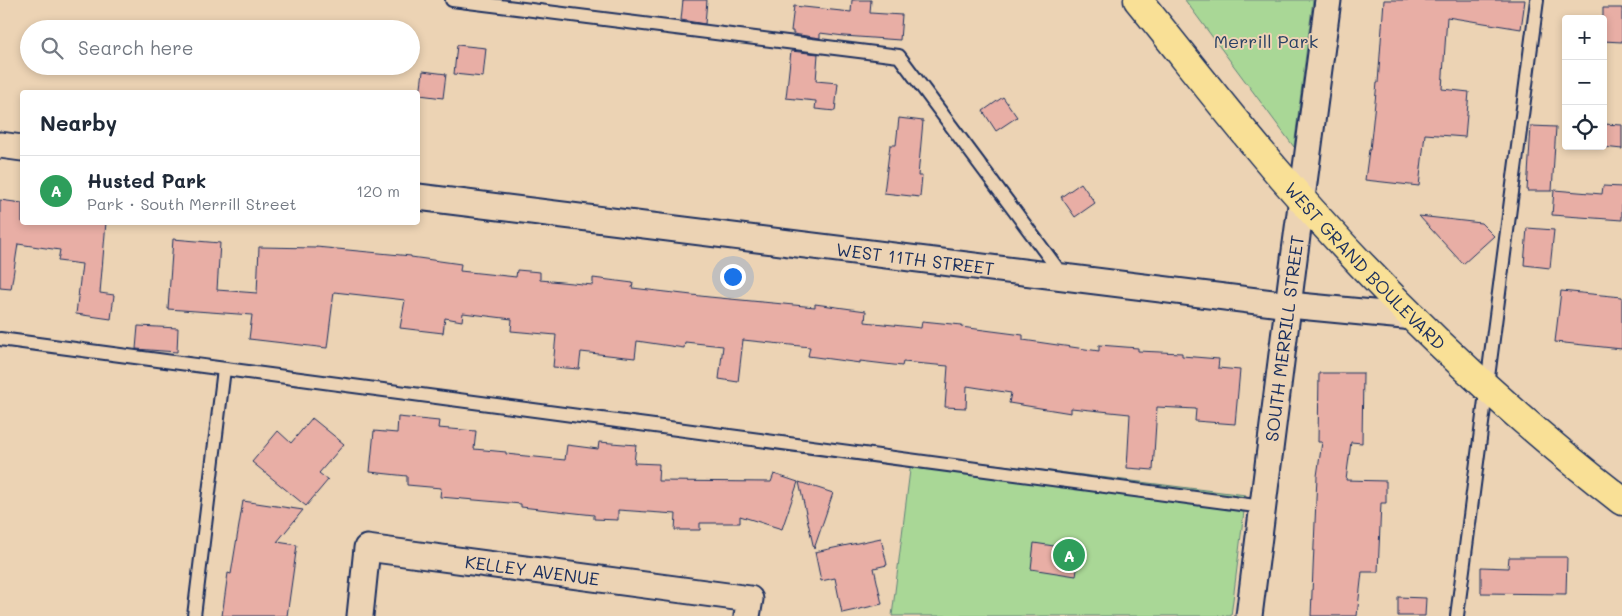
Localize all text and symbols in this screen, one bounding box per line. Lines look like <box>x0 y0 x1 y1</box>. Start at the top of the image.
map controls <box>1562 15 1607 150</box>
button: + <box>1562 15 1607 60</box>
search box <box>20 20 420 75</box>
park label: Merrill Park <box>1214 29 1318 53</box>
icon: search <box>38 34 66 62</box>
text: Search here <box>78 35 194 60</box>
button: − <box>1562 60 1607 105</box>
button: locate <box>1562 105 1607 150</box>
text: Nearby <box>40 109 117 136</box>
text: Husted Park <box>87 168 206 193</box>
street label: WEST GRAND BOULEVARD <box>1280 177 1451 355</box>
text: A <box>50 180 62 201</box>
text: 120 m <box>356 180 400 201</box>
text: Park · South Merrill Street <box>87 193 297 214</box>
street label: SOUTH MERRILL STREET <box>1259 234 1309 443</box>
street label: WEST 11TH STREET <box>835 237 996 280</box>
your location <box>720 264 746 290</box>
pin: A <box>1053 536 1085 574</box>
street label: KELLEY AVENUE <box>463 549 601 591</box>

